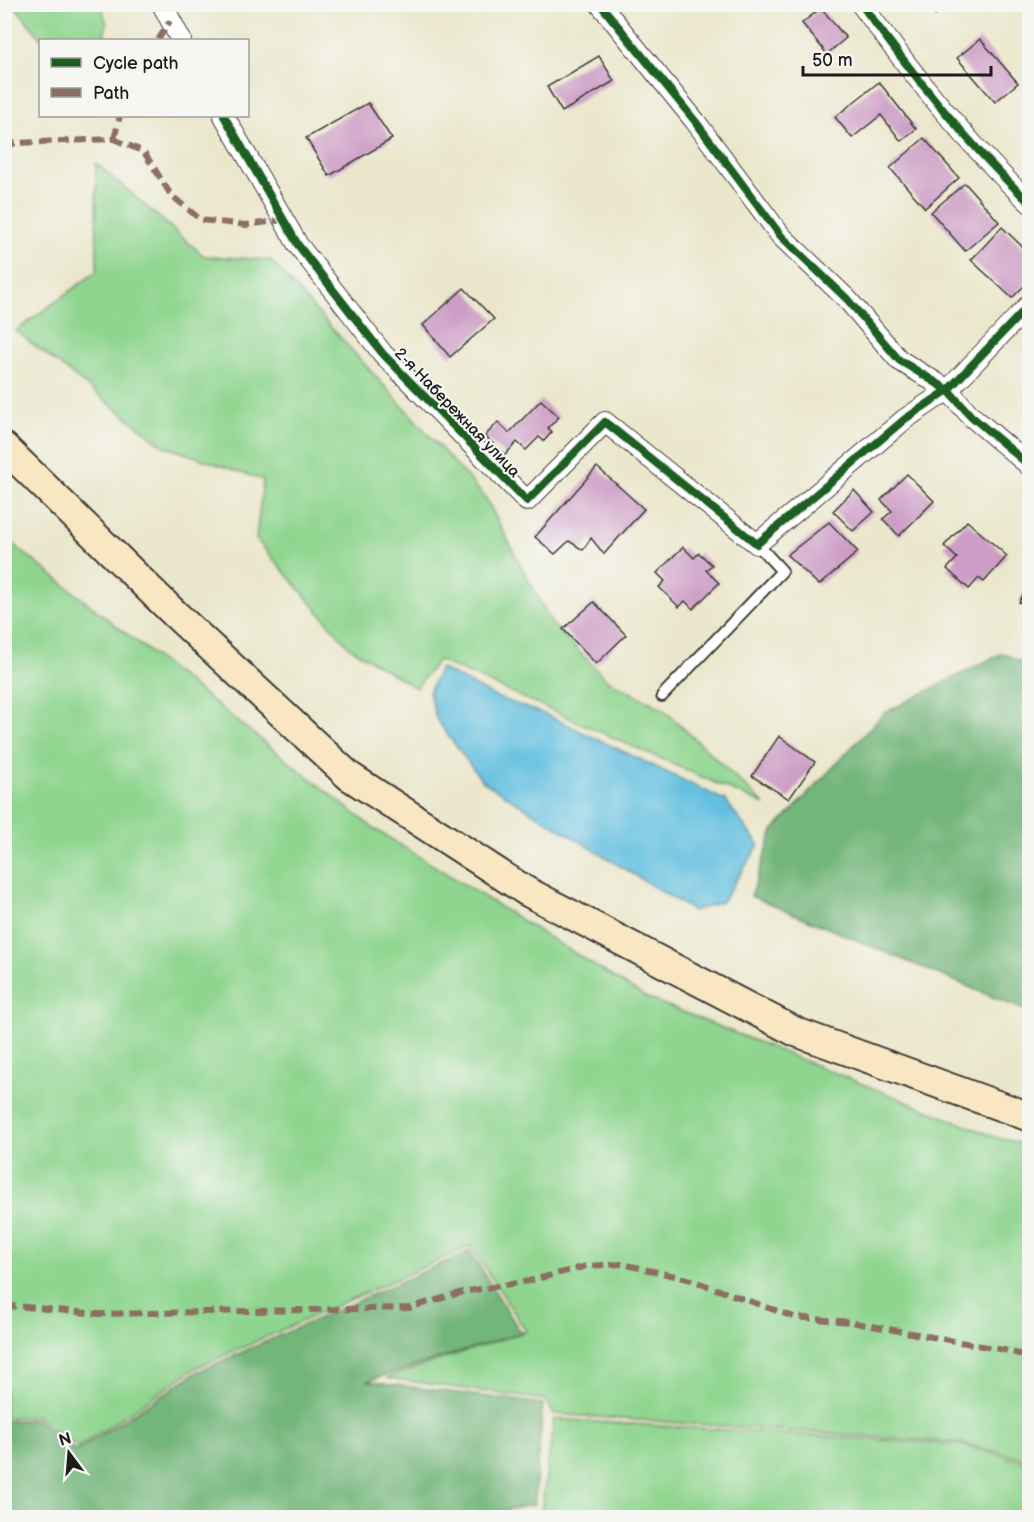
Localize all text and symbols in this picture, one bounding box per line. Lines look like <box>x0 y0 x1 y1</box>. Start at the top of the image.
legend <box>39 39 249 117</box>
scale bar <box>803 39 990 77</box>
text: 50 m <box>812 50 853 71</box>
text: Cycle path <box>93 53 179 74</box>
text: Path <box>93 83 129 104</box>
street label: 2-я Набережная улица <box>390 344 524 482</box>
north arrow <box>39 1423 99 1483</box>
text: N <box>57 1429 74 1451</box>

